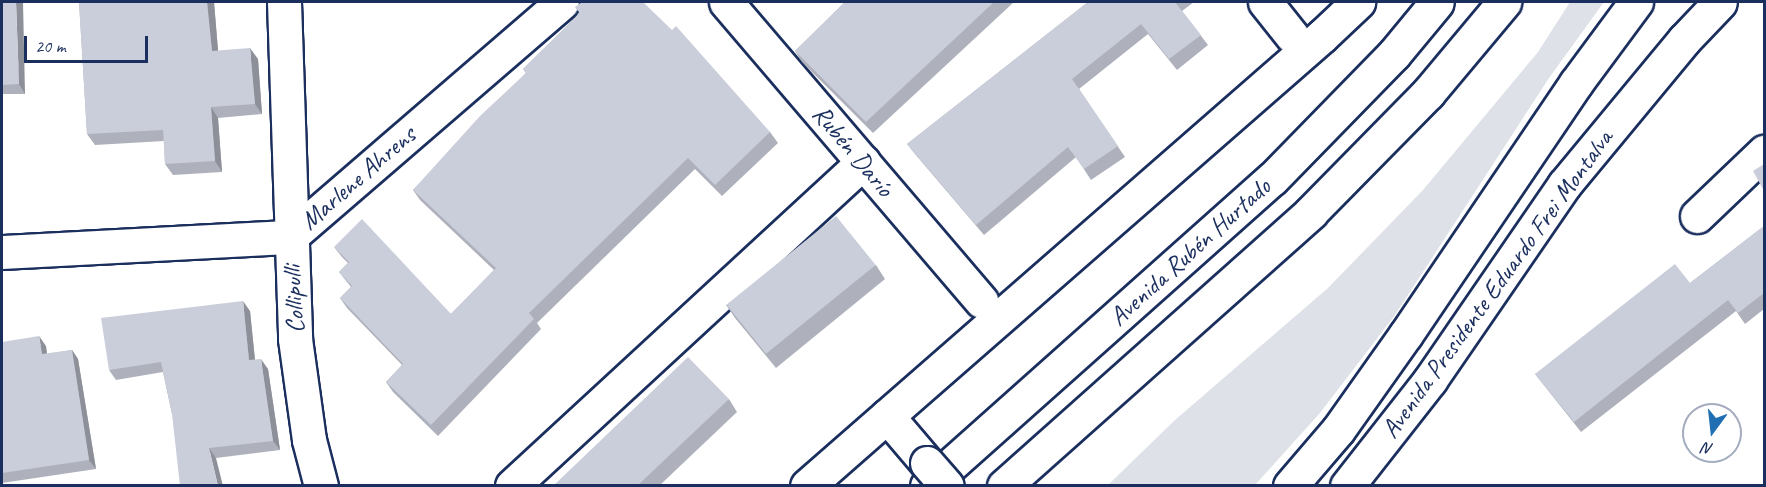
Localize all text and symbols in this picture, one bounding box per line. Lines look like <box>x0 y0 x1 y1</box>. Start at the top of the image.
scale bar <box>27 24 152 62</box>
text: 20 m <box>35 35 66 57</box>
street label: Rubén Darío <box>806 99 900 203</box>
street label: Marlene Ahrens <box>294 120 422 236</box>
street label: Avenida Presidente Eduardo Frei Montalva <box>1375 124 1619 444</box>
street label: Avenida Rubén Hurtado <box>1103 171 1277 333</box>
street label: Collipulli <box>277 264 311 334</box>
north arrow <box>1682 403 1742 463</box>
text: N <box>1700 438 1715 459</box>

